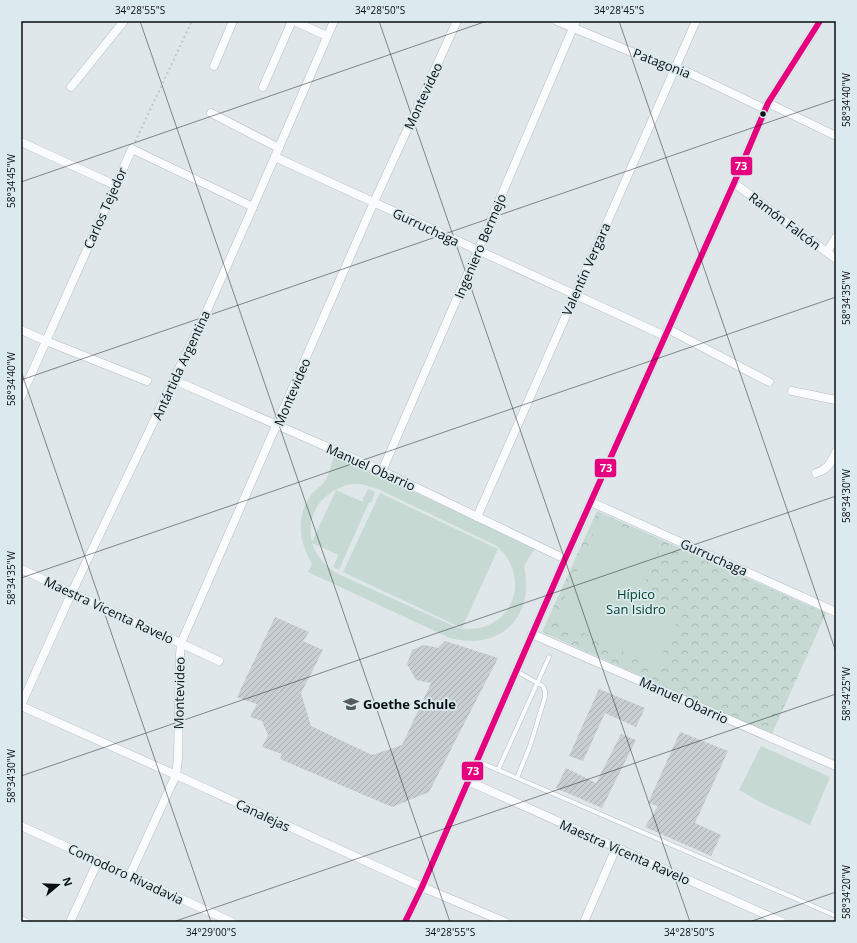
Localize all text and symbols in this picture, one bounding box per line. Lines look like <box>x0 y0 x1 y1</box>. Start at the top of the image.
text: 34°28'55"S <box>115 3 165 17</box>
text: 34°28'50"S <box>355 3 405 17</box>
text: 34°28'45"S <box>594 3 644 17</box>
street label: Patagonia <box>631 44 693 82</box>
street label: Montevideo <box>400 59 447 133</box>
text: 58°34'40"W <box>839 72 853 127</box>
unlabelled marker <box>758 109 768 119</box>
text: 58°34'45"W <box>4 153 18 208</box>
line badge: 73 <box>730 156 753 176</box>
text: 73 <box>735 158 747 173</box>
street label: Carlos Tejedor <box>79 164 131 252</box>
street label: Ramón Falcón <box>745 188 825 254</box>
street label: Ingeniero Bermejo <box>450 191 510 301</box>
street label: Gurruchaga <box>390 204 462 250</box>
street label: Valentín Vergara <box>557 220 615 318</box>
text: 58°34'35"W <box>839 270 853 325</box>
street label: Antártida Argentina <box>148 307 214 423</box>
text: 58°34'40"W <box>4 351 18 406</box>
street label: Montevideo <box>270 355 314 429</box>
street label: Manuel Obarrio <box>324 439 419 495</box>
line badge: 73 <box>594 458 617 478</box>
text: 73 <box>600 460 612 475</box>
text: 58°34'30"W <box>839 468 853 523</box>
street label: Gurruchaga <box>678 534 750 580</box>
text: 58°34'35"W <box>4 550 18 605</box>
street label: Maestra Vicenta Ravelo <box>41 572 177 648</box>
park label: Hípico San Isidro <box>606 585 666 618</box>
street label: Montevideo <box>169 657 189 729</box>
text: 58°34'25"W <box>839 666 853 721</box>
street label: Manuel Obarrio <box>637 672 732 728</box>
school or university icon: Goethe Schule <box>342 695 360 713</box>
place label: Goethe Schule <box>363 695 456 713</box>
text: 58°34'30"W <box>4 748 18 803</box>
line badge: 73 <box>461 761 484 781</box>
text: 73 <box>467 763 479 778</box>
street label: Canalejas <box>233 795 293 835</box>
street label: Maestra Vicenta Ravelo <box>557 815 693 889</box>
street label: Comodoro Rivadavia <box>65 839 187 909</box>
text: 58°34'20"W <box>839 864 853 919</box>
north arrow <box>38 865 78 905</box>
text: N <box>59 875 76 888</box>
text: 34°29'00"S <box>186 925 236 939</box>
text: 34°28'55"S <box>425 925 475 939</box>
text: 34°28'50"S <box>664 925 714 939</box>

